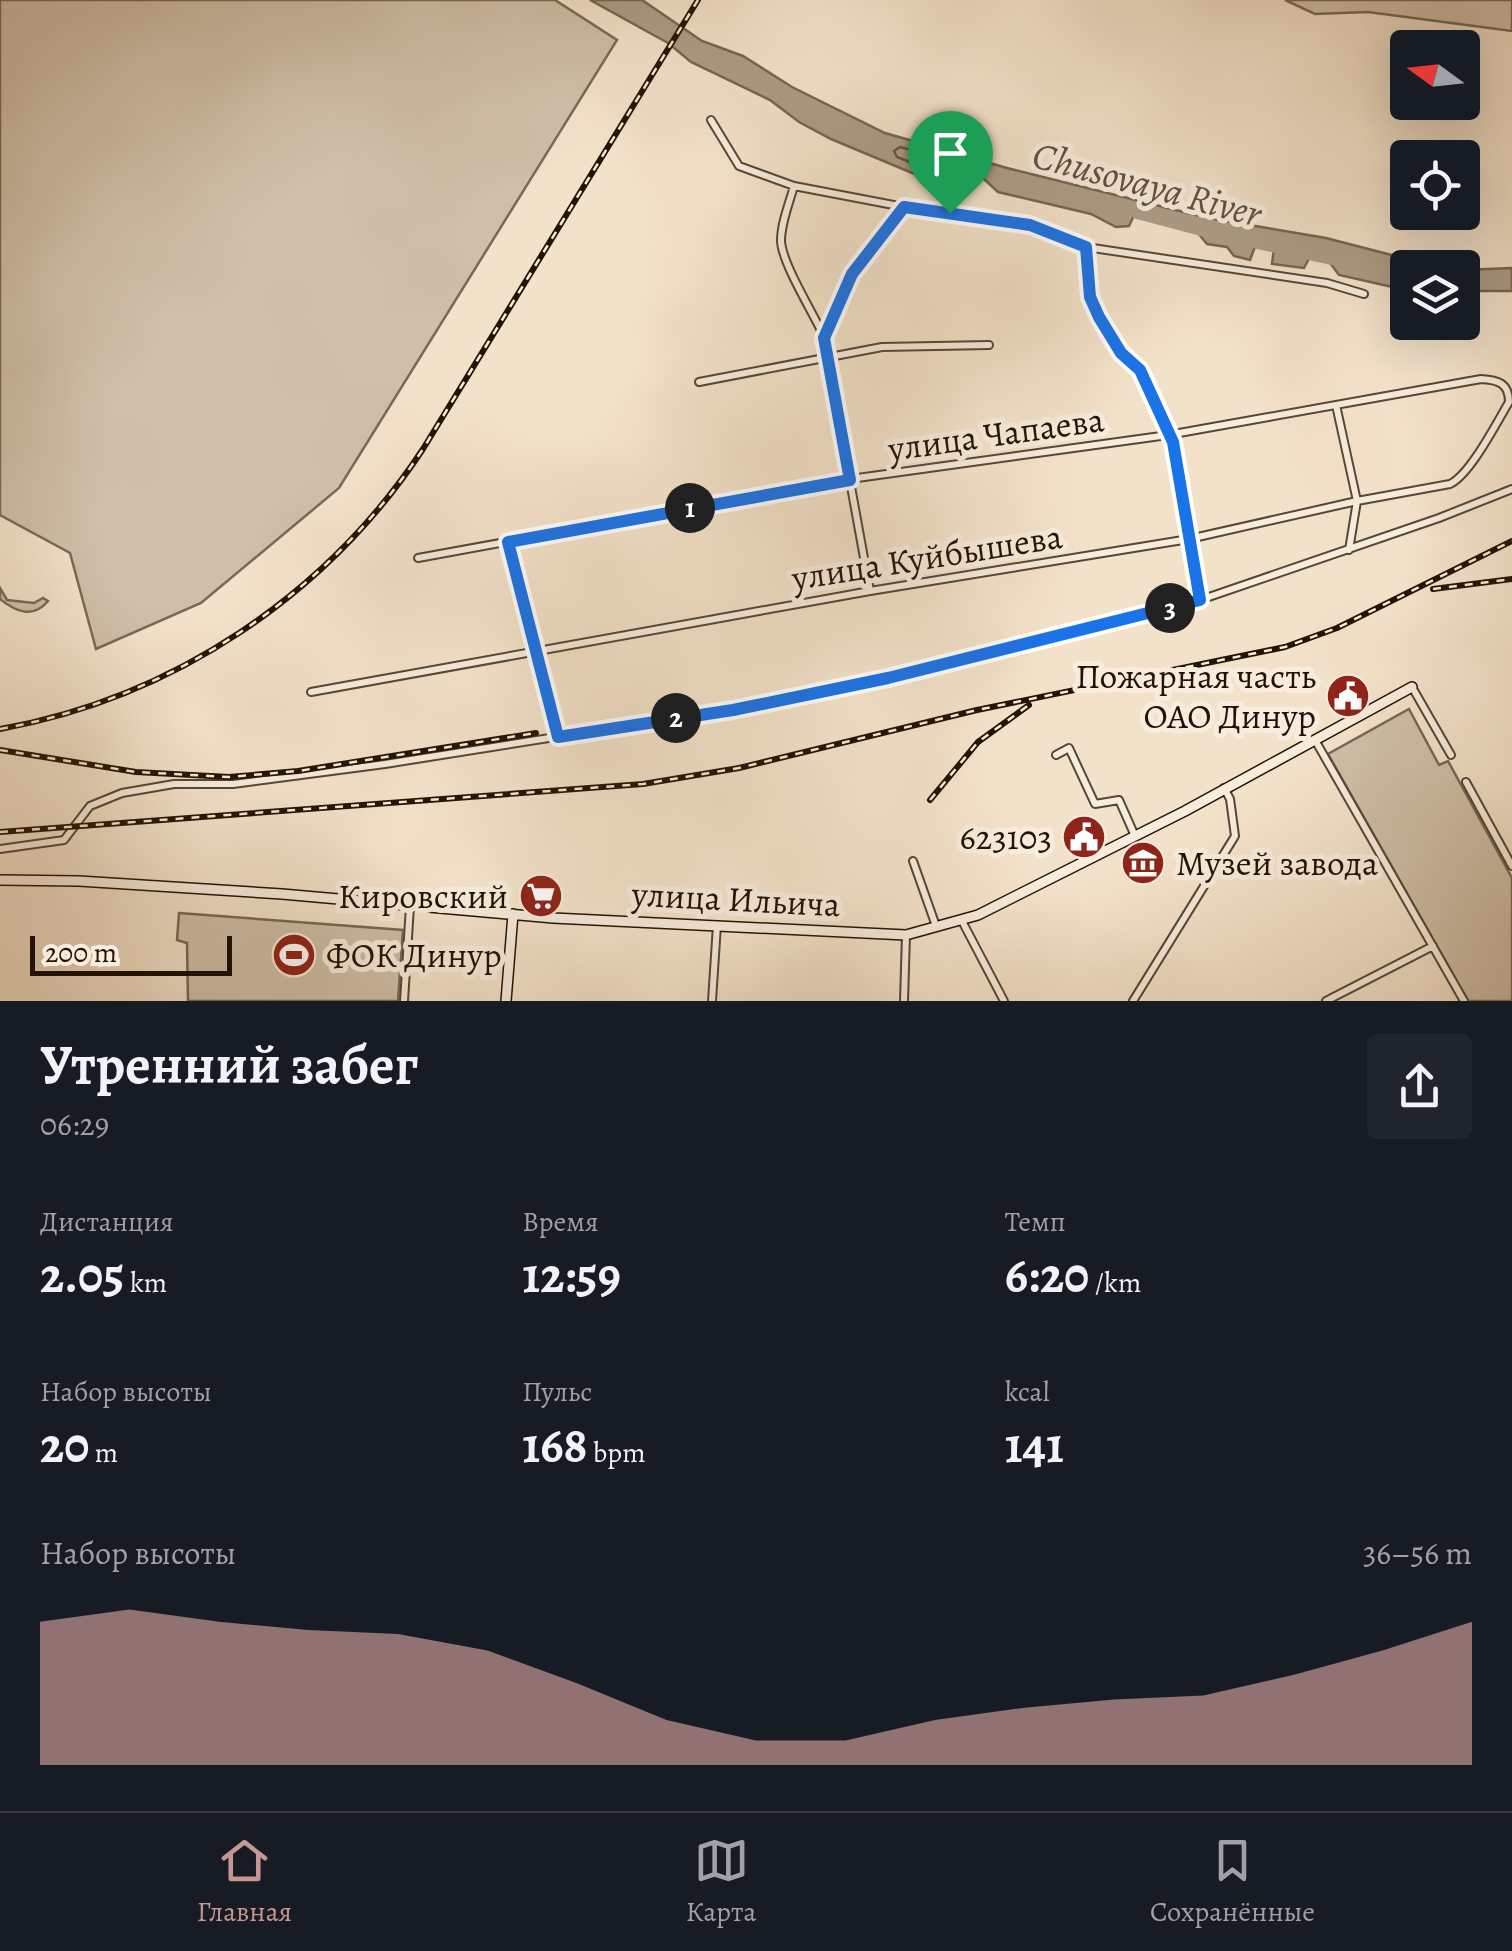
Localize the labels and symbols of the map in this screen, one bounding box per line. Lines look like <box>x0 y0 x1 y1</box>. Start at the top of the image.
north arrow <box>1390 30 1480 120</box>
pin <box>908 111 993 214</box>
water label: Chusovaya River <box>1027 129 1269 240</box>
street label: улица Чапаева <box>884 395 1107 473</box>
pin: 1 <box>665 483 715 533</box>
street label: улица Куйбышева <box>787 512 1066 602</box>
pin: 3 <box>1145 583 1195 633</box>
place label: Пожарная часть ОАО Динур <box>1075 652 1316 740</box>
public building icon: Пожарная часть ОАО Динур <box>1325 673 1371 719</box>
pin: 2 <box>651 693 701 743</box>
place label: 623103 <box>959 813 1052 861</box>
public building icon: 623103 <box>1061 814 1107 860</box>
place label: Музей завода <box>1176 839 1378 887</box>
museum icon: Музей завода <box>1120 840 1166 886</box>
street label: улица Ильича <box>630 870 841 928</box>
place label: Кировский <box>338 872 508 920</box>
supermarket icon: Кировский <box>518 873 564 919</box>
scale bar <box>30 931 232 976</box>
place label: ФОК Динур <box>326 931 502 979</box>
sports icon: ФОК Динур <box>271 932 317 978</box>

